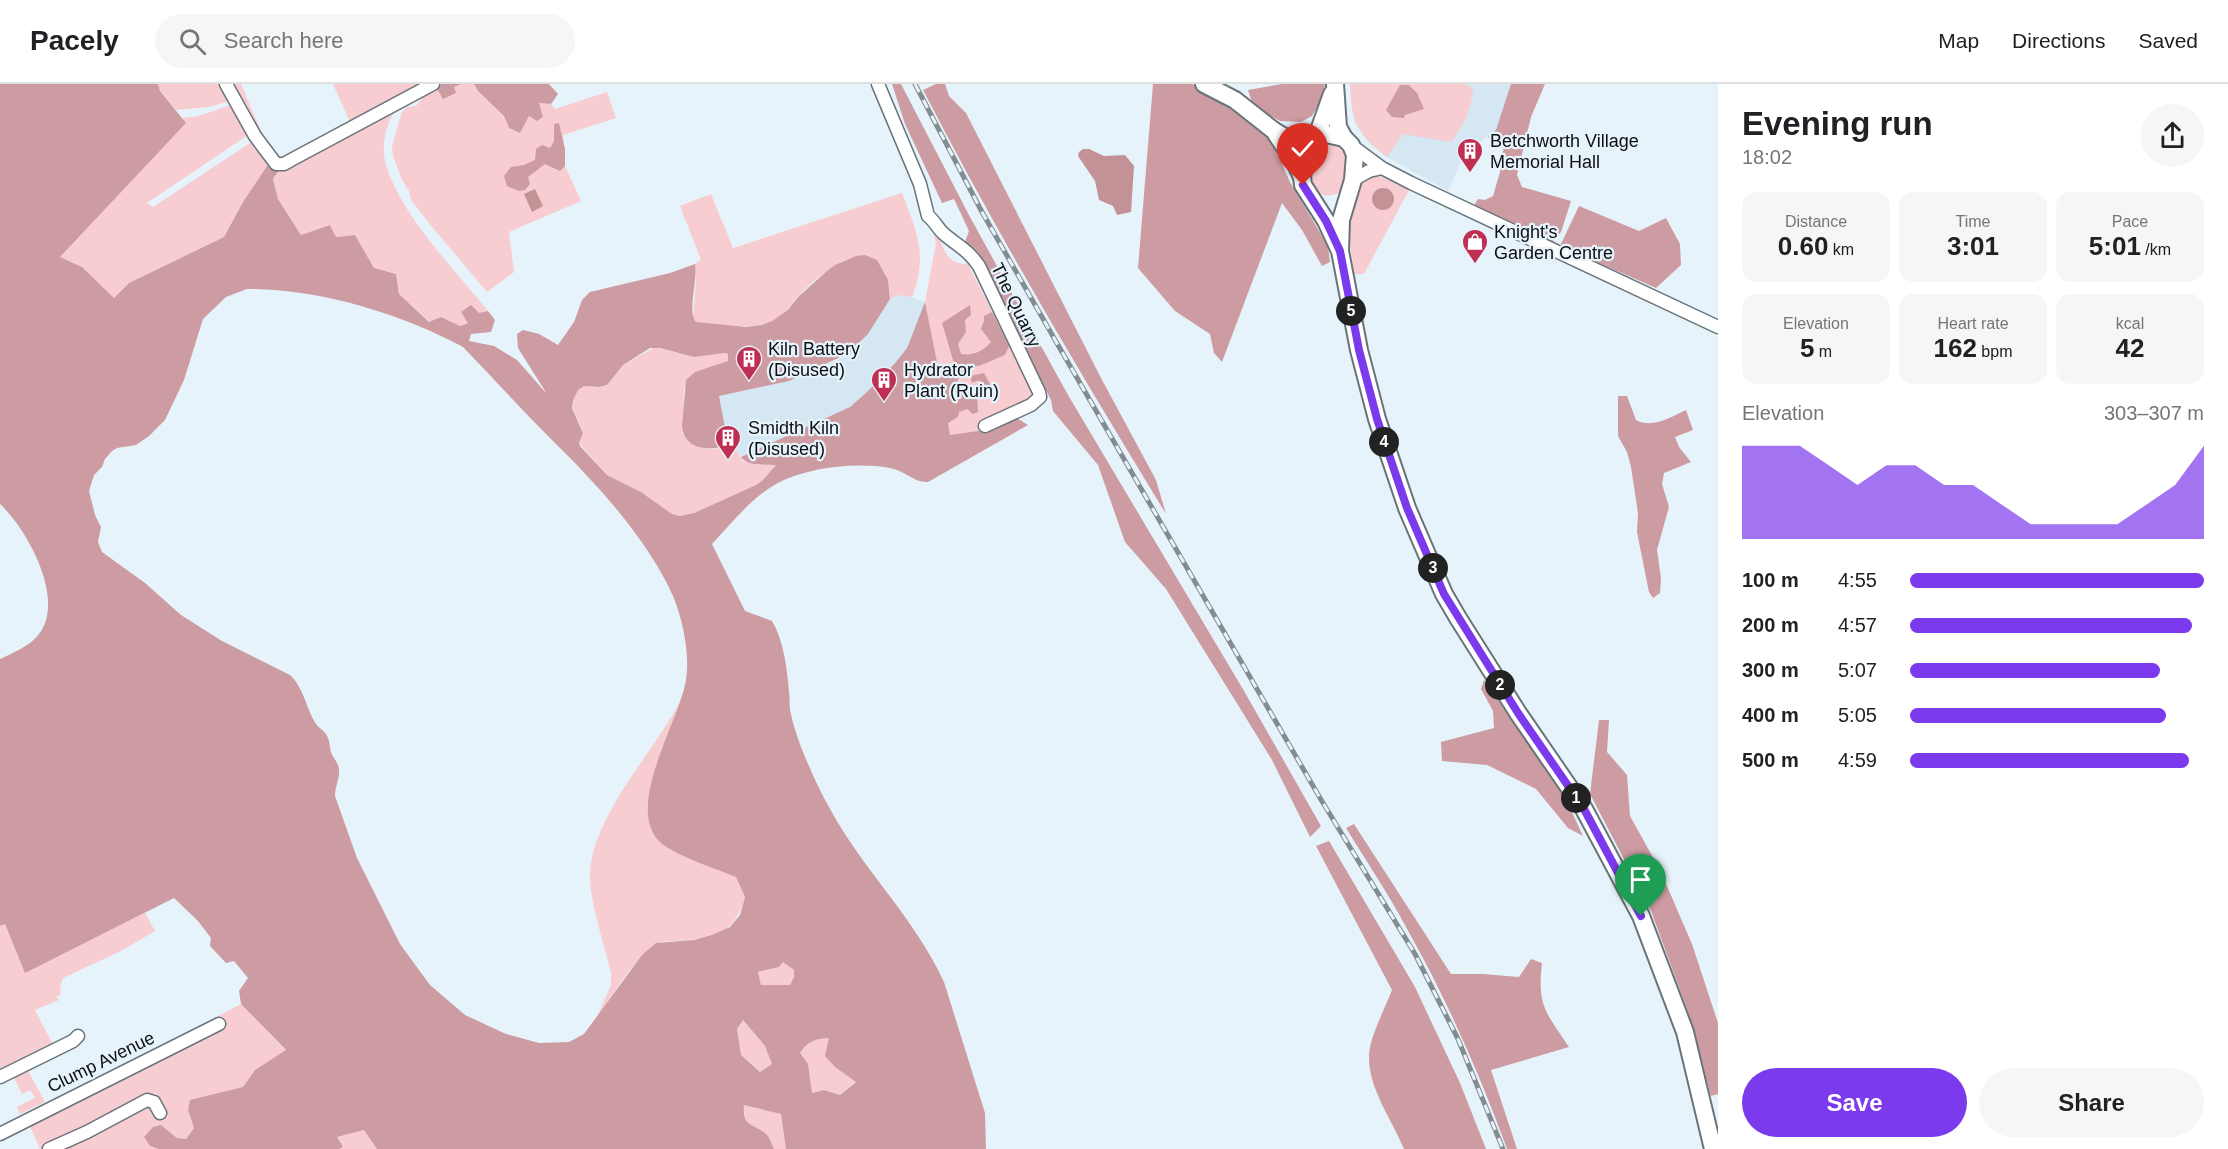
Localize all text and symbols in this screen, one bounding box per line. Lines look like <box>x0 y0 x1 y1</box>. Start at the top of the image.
search box <box>155 14 575 68</box>
text: Pacely <box>30 25 119 56</box>
icon: search <box>176 25 209 58</box>
text: Search here <box>224 28 344 53</box>
text: Map <box>1938 29 1979 52</box>
text: Directions <box>2012 29 2105 52</box>
text: Saved <box>2138 29 2198 52</box>
button: share <box>2141 104 2204 167</box>
text: Evening run <box>1742 105 1933 142</box>
pin <box>1277 123 1328 185</box>
place label: Betchworth Village Memorial Hall <box>1490 131 1639 172</box>
icon: check <box>1286 132 1319 165</box>
building icon: Betchworth Village Memorial Hall <box>1455 136 1485 174</box>
text: 18:02 <box>1742 146 1792 168</box>
text: Distance <box>1785 213 1847 230</box>
text: Time <box>1956 213 1990 230</box>
text: Pace <box>2112 213 2148 230</box>
place label: Knight's Garden Centre <box>1494 222 1613 263</box>
shop icon: Knight's Garden Centre <box>1460 227 1490 265</box>
text: 0.60 <box>1778 231 1828 261</box>
text: 3:01 <box>1947 231 1999 261</box>
text: 5:01 <box>2089 231 2141 261</box>
text: km <box>1828 241 1854 258</box>
text: /km <box>2141 241 2171 258</box>
street label: The Quarry <box>987 260 1045 350</box>
pin: 5 <box>1336 296 1366 326</box>
text: 5 <box>1347 302 1355 319</box>
text: Elevation <box>1783 315 1849 332</box>
text: Heart rate <box>1937 315 2009 332</box>
text: kcal <box>2116 315 2144 332</box>
text: 5 <box>1800 333 1814 363</box>
text: 162 <box>1934 333 1977 363</box>
text: 42 <box>2116 333 2144 363</box>
place label: Kiln Battery (Disused) <box>768 339 860 380</box>
text: m <box>1814 343 1832 360</box>
text: bpm <box>1977 343 2012 360</box>
building icon: Kiln Battery (Disused) <box>734 344 764 382</box>
place label: Hydrator Plant (Ruin) <box>904 360 999 401</box>
building icon: Hydrator Plant (Ruin) <box>869 365 899 403</box>
text: Elevation <box>1742 402 1824 424</box>
text: 303–307 m <box>2104 402 2204 424</box>
place label: Smidth Kiln (Disused) <box>748 418 839 459</box>
building icon: Smidth Kiln (Disused) <box>713 423 743 461</box>
pin: 4 <box>1369 427 1399 457</box>
text: 4 <box>1380 433 1388 450</box>
pin: 3 <box>1418 553 1448 583</box>
text: 3 <box>1429 559 1437 576</box>
text: 100 m <box>1742 569 1799 591</box>
text: 4:55 <box>1838 569 1877 591</box>
text: 200 m <box>1742 614 1799 636</box>
text: 4:57 <box>1838 614 1877 636</box>
text: 300 m <box>1742 659 1799 681</box>
text: 5:07 <box>1838 659 1877 681</box>
pin: 2 <box>1485 670 1515 700</box>
text: 2 <box>1496 676 1504 693</box>
text: 400 m <box>1742 704 1799 726</box>
text: 5:05 <box>1838 704 1877 726</box>
text: 500 m <box>1742 749 1799 771</box>
text: 4:59 <box>1838 749 1877 771</box>
pin: 1 <box>1561 783 1591 813</box>
text: 1 <box>1572 789 1580 806</box>
pin <box>1615 854 1666 916</box>
icon: arrive <box>1624 863 1657 896</box>
street label: Clump Avenue <box>44 1027 158 1097</box>
button: Save <box>1742 1068 1967 1137</box>
button: Share <box>1979 1068 2204 1137</box>

